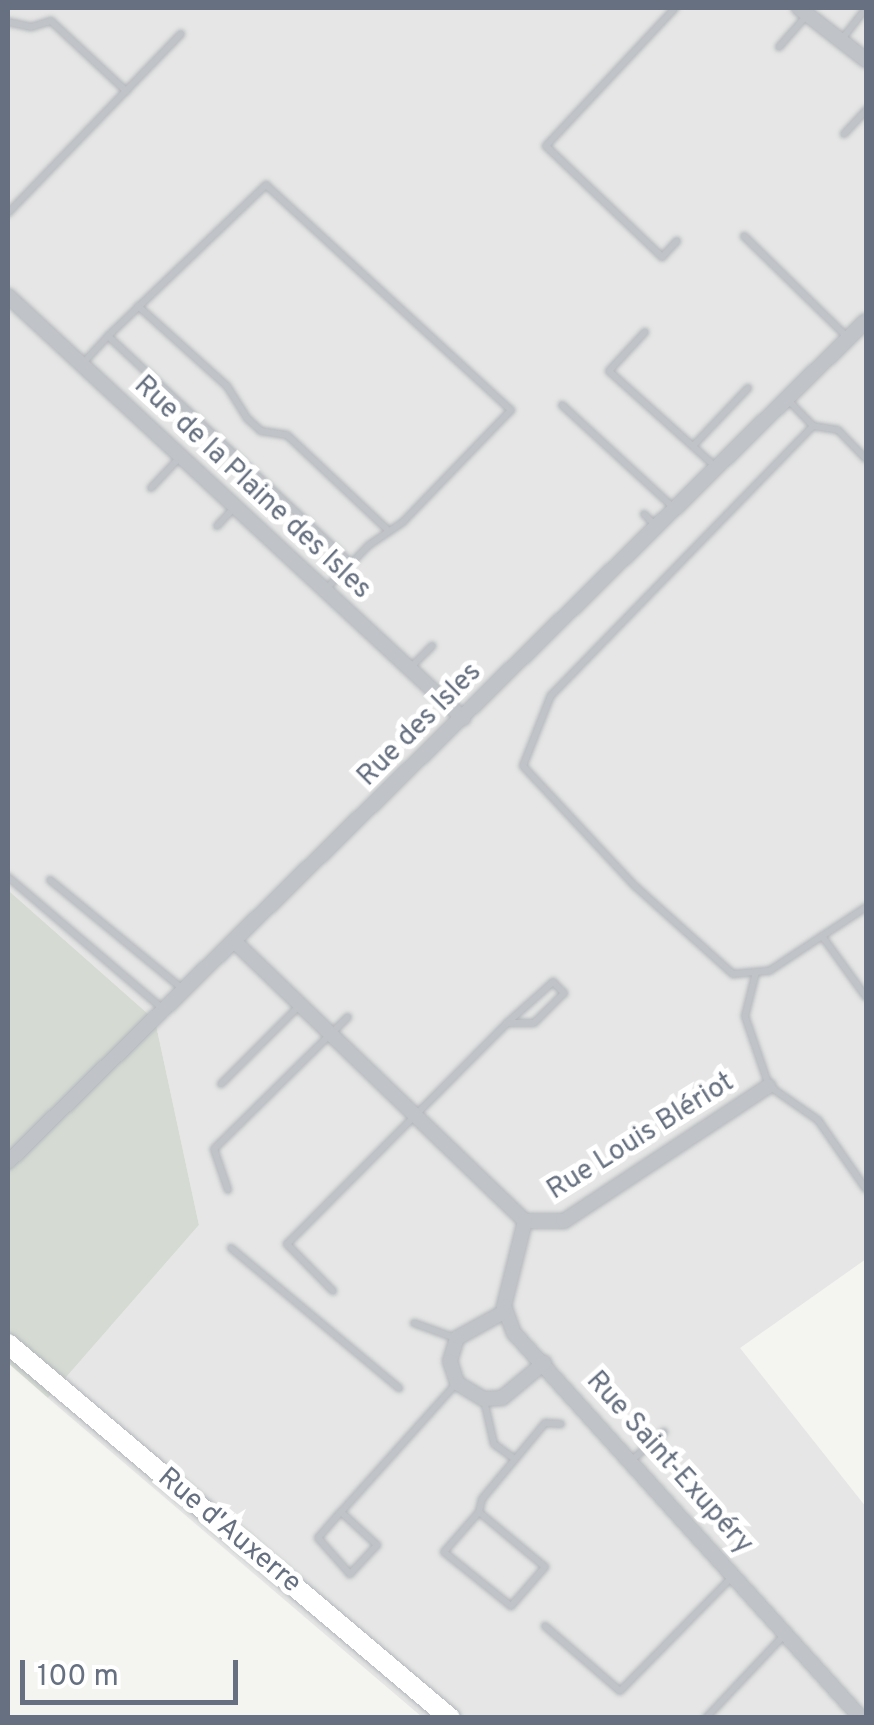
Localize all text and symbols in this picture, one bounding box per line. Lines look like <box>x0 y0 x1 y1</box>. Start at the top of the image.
street label: Rue de la Plaine des Isles <box>126 369 378 607</box>
street label: Rue des Isles <box>351 656 489 794</box>
street label: Rue Louis Blériot <box>541 1066 741 1208</box>
street label: Rue Saint-Exupéry <box>578 1365 760 1561</box>
street label: Rue d'Auxerre <box>150 1461 308 1601</box>
scale bar <box>25 1640 242 1702</box>
text: 100 m <box>37 1659 119 1696</box>

